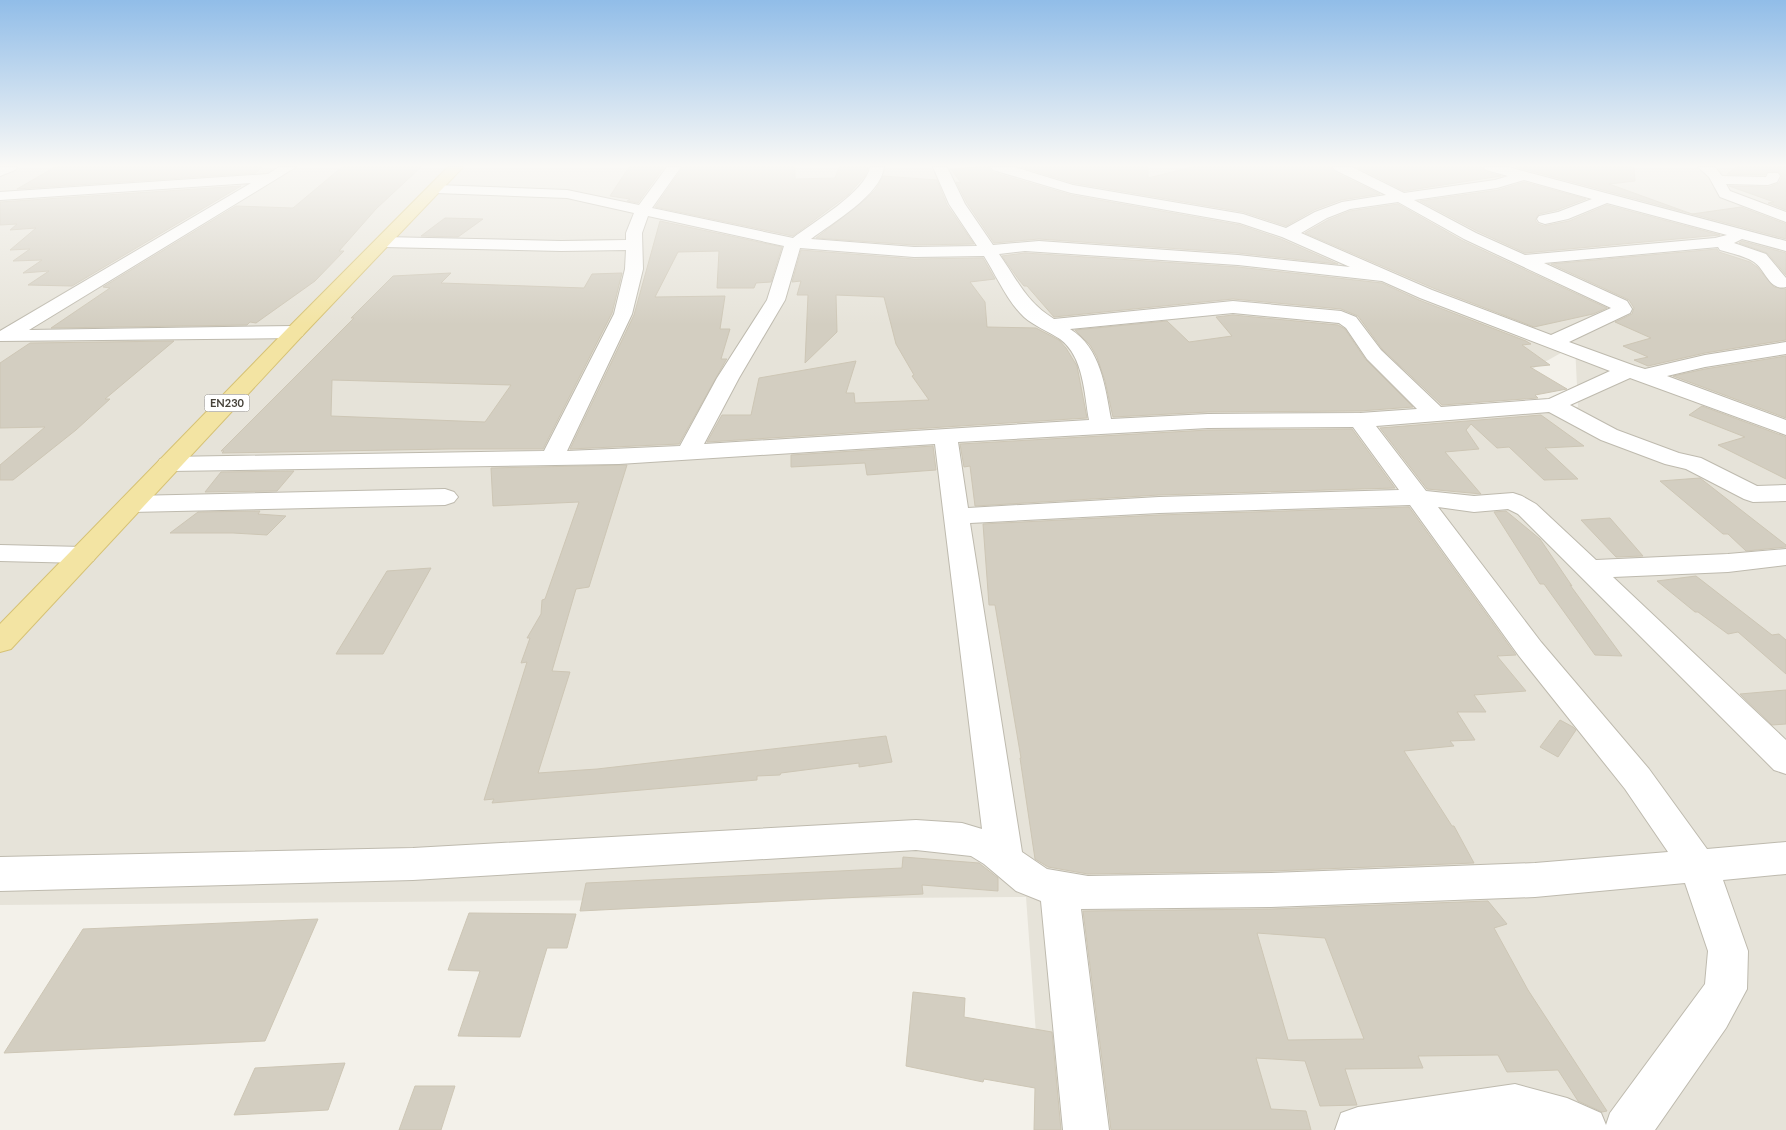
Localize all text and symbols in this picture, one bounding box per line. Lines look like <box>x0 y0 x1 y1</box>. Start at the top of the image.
road number: EN230 <box>204 394 250 412</box>

